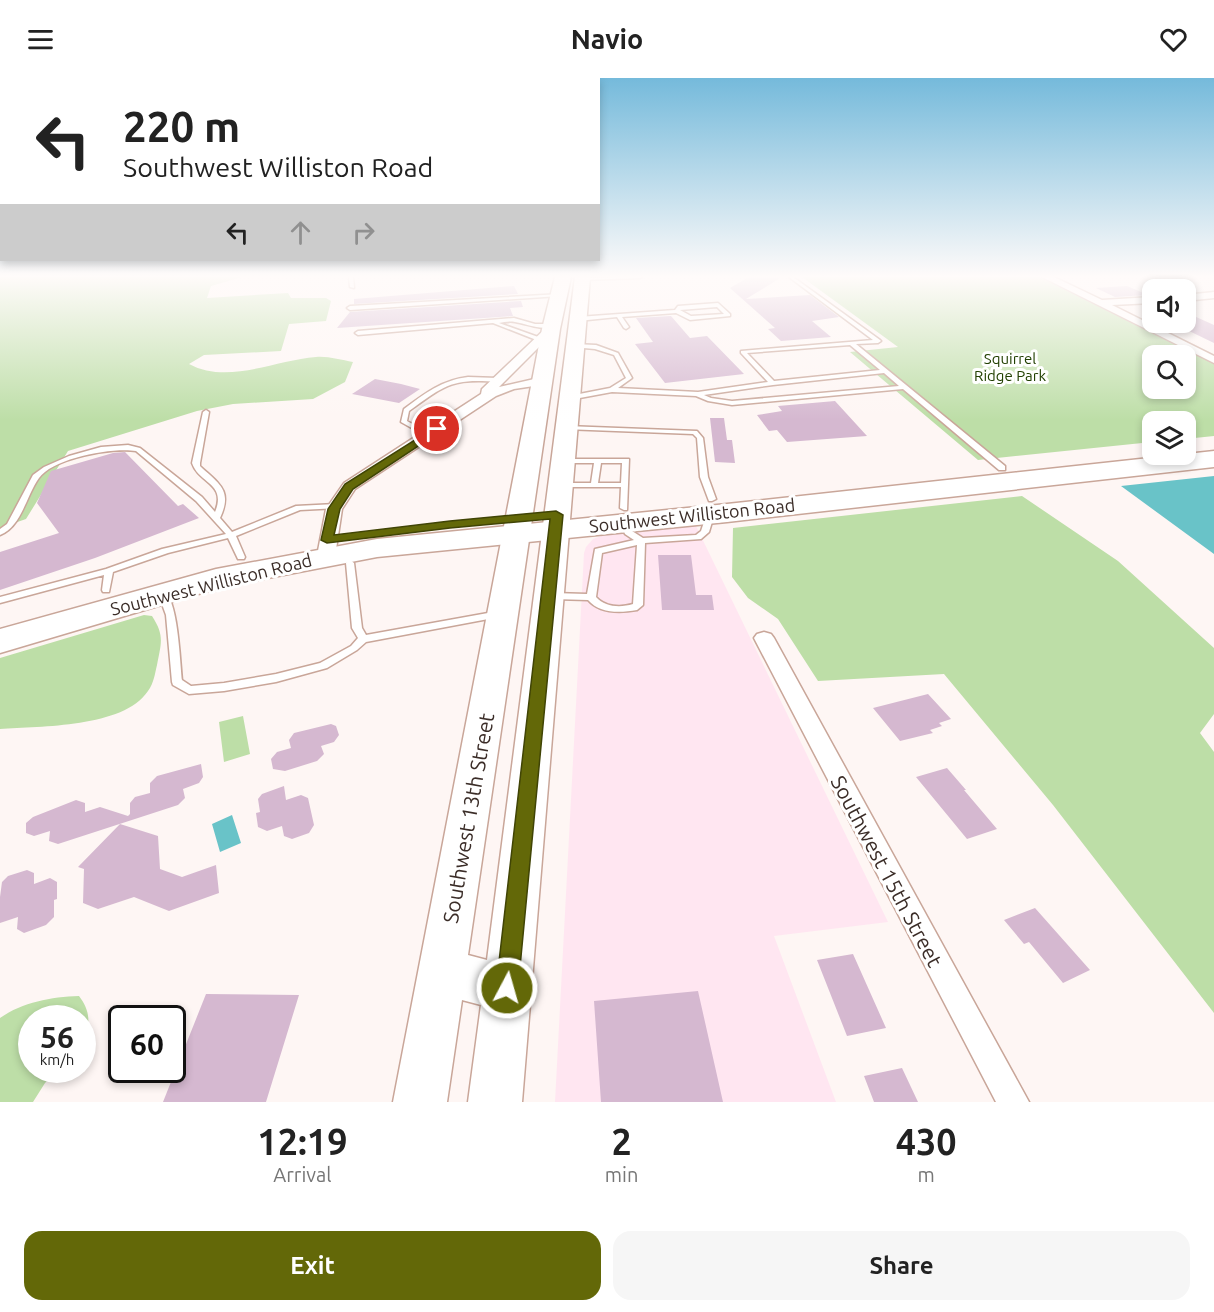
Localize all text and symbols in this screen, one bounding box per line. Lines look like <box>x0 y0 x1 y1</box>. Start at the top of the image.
icon: menu <box>24 23 57 56</box>
icon: heart <box>1157 23 1190 56</box>
text: Navio <box>571 24 643 54</box>
icon: left <box>24 102 102 180</box>
text: 220 m <box>123 103 240 150</box>
text: Southwest Williston Road <box>123 152 433 182</box>
icon: left <box>221 216 254 249</box>
icon: ahead <box>284 216 317 249</box>
icon: right <box>347 216 380 249</box>
map controls <box>1142 279 1196 465</box>
button: sound <box>1142 279 1196 333</box>
button: search <box>1142 345 1196 399</box>
park label: Squirrel Ridge Park <box>974 350 1046 384</box>
pin <box>411 403 462 454</box>
button: layers <box>1142 411 1196 465</box>
icon: arrive <box>420 412 453 445</box>
street label: Southwest Williston Road <box>588 494 796 536</box>
street label: Southwest Williston Road <box>108 549 314 619</box>
street label: Southwest 13th Street <box>438 711 498 925</box>
street label: Southwest 15th Street <box>826 771 948 971</box>
position arrow <box>475 956 539 1020</box>
speed limit sign: 60 <box>108 1005 186 1083</box>
text: 56 <box>40 1020 74 1054</box>
text: km/h <box>40 1051 74 1068</box>
text: 12:19 <box>257 1121 347 1162</box>
text: 2 <box>611 1121 632 1162</box>
text: 430 <box>896 1121 957 1162</box>
text: Arrival <box>273 1163 332 1186</box>
text: min <box>605 1163 638 1186</box>
text: m <box>918 1163 935 1186</box>
button: Exit <box>24 1231 601 1300</box>
button: Share <box>613 1231 1190 1300</box>

